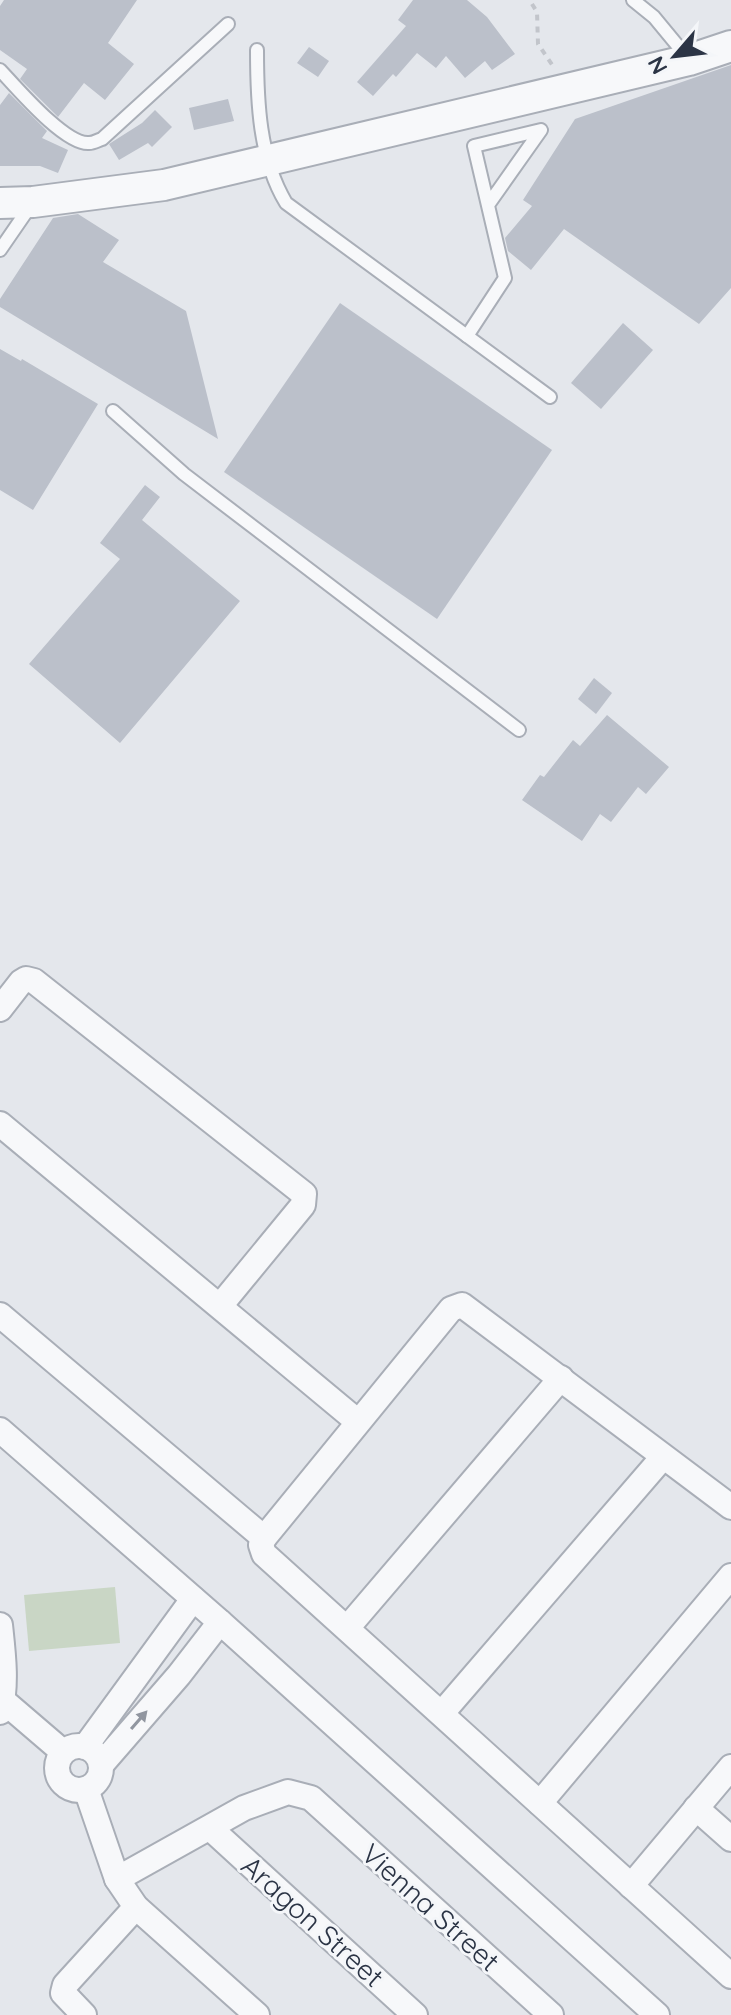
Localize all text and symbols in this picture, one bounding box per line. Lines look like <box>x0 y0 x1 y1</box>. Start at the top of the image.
north arrow <box>635 16 715 96</box>
text: N <box>641 52 673 79</box>
one-way arrow <box>130 1710 148 1729</box>
street label: Vienna Street <box>355 1836 507 1978</box>
street label: Aragon Street <box>235 1848 391 1994</box>

